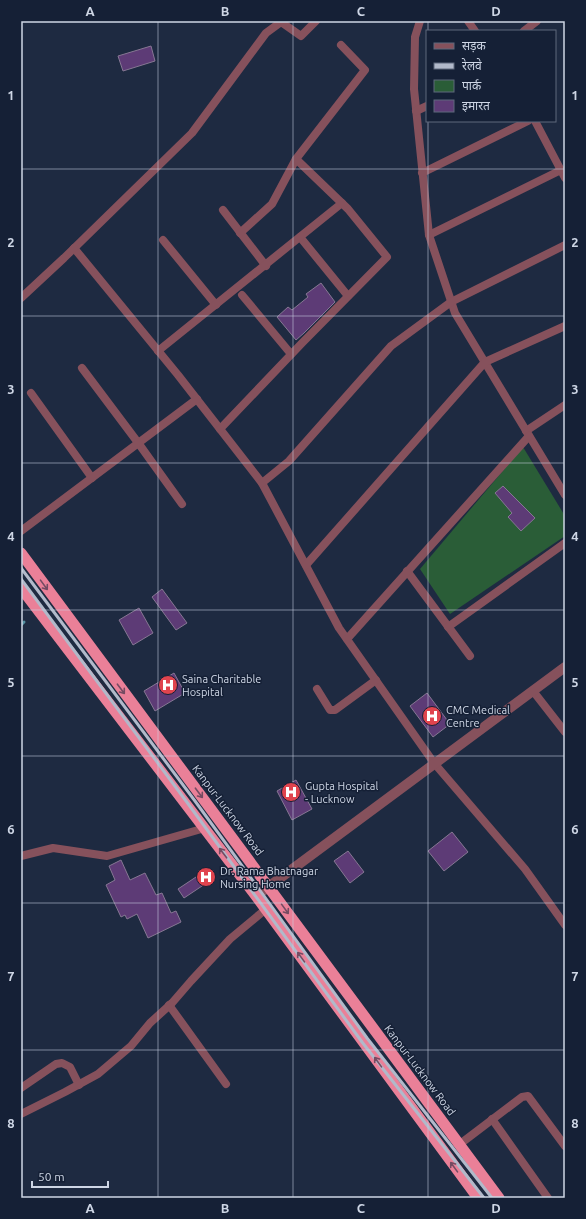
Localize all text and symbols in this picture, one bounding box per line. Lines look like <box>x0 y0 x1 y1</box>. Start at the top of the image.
text: A <box>85 4 95 18</box>
text: B <box>221 4 230 18</box>
text: C <box>357 4 366 18</box>
text: D <box>491 4 501 18</box>
legend <box>426 30 556 122</box>
text: सड़क <box>462 39 487 53</box>
text: रेलवे <box>462 58 482 72</box>
text: पार्क <box>462 79 482 92</box>
text: 1 <box>7 88 15 102</box>
text: 1 <box>571 88 579 102</box>
text: इमारत <box>462 99 491 113</box>
text: 2 <box>7 235 15 249</box>
text: 2 <box>571 235 579 249</box>
text: 3 <box>7 382 15 396</box>
text: 3 <box>571 382 579 396</box>
text: 4 <box>7 529 15 543</box>
text: 4 <box>571 529 579 543</box>
one-way arrow <box>40 579 48 590</box>
place label: Saina Charitable Hospital <box>182 673 261 698</box>
hospital icon: Saina Charitable Hospital <box>157 674 179 696</box>
text: 5 <box>7 675 15 689</box>
text: 5 <box>571 675 579 689</box>
one-way arrow <box>117 683 125 694</box>
place label: CMC Medical Centre <box>446 704 510 729</box>
hospital icon: CMC Medical Centre <box>421 705 443 727</box>
street label: Kanpur-Lucknow Road <box>190 762 266 858</box>
place label: Gupta Hospital - Lucknow <box>305 780 378 805</box>
hospital icon: Gupta Hospital - Lucknow <box>280 781 302 803</box>
one-way arrow <box>195 788 203 799</box>
text: 6 <box>7 822 15 836</box>
text: 6 <box>571 822 579 836</box>
one-way arrow <box>219 847 227 858</box>
place label: Dr. Rama Bhatnagar Nursing Home <box>220 865 319 890</box>
hospital icon: Dr. Rama Bhatnagar Nursing Home <box>195 866 217 888</box>
one-way arrow <box>281 903 289 914</box>
one-way arrow <box>296 952 305 963</box>
text: 7 <box>7 969 15 983</box>
text: 7 <box>571 969 579 983</box>
street label: Kanpur-Lucknow Road <box>382 1022 458 1118</box>
one-way arrow <box>373 1056 382 1067</box>
text: 8 <box>7 1116 15 1130</box>
text: 8 <box>571 1116 579 1130</box>
one-way arrow <box>450 1161 459 1172</box>
scale bar <box>32 1163 108 1189</box>
text: 50 m <box>38 1170 65 1183</box>
text: A <box>85 1201 95 1215</box>
text: B <box>221 1201 230 1215</box>
text: C <box>357 1201 366 1215</box>
text: D <box>491 1201 501 1215</box>

